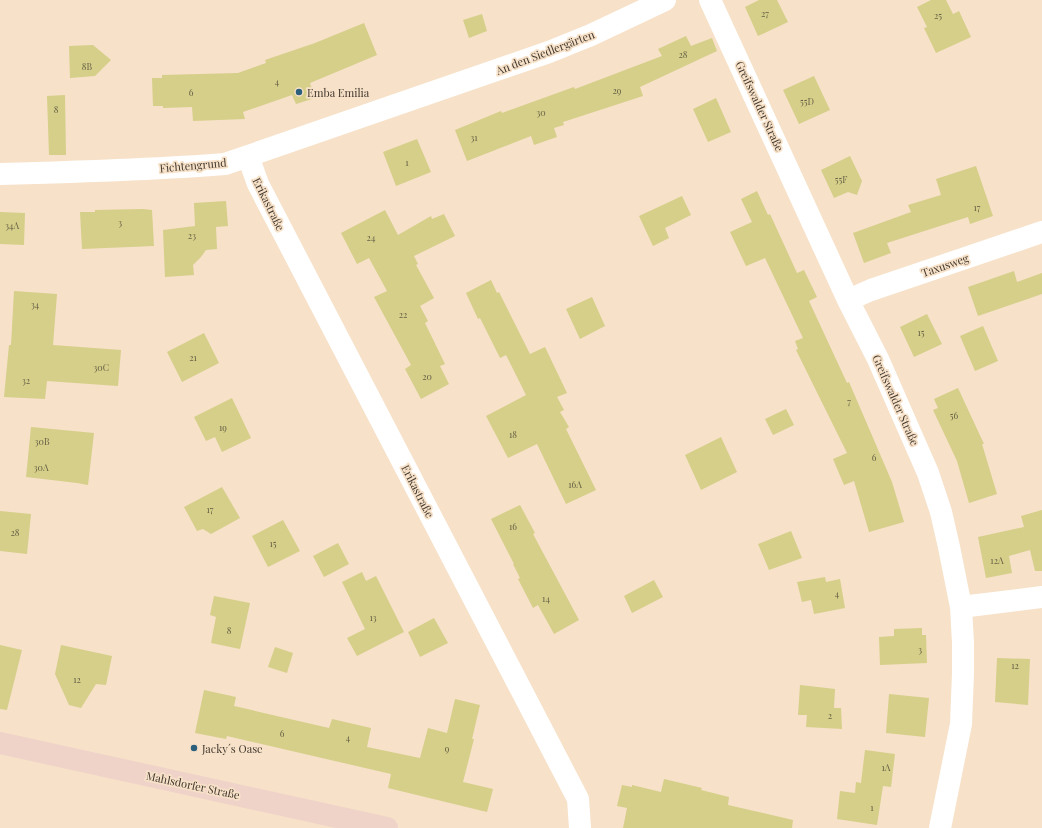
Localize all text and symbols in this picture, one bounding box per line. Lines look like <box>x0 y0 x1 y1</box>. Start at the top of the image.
house number: 27 <box>761 7 769 19</box>
house number: 25 <box>934 9 942 21</box>
street label: An den Siedlergärten <box>493 26 597 78</box>
house number: 28 <box>679 48 688 60</box>
street label: Greifswalder Straße <box>732 58 788 154</box>
house number: 8B <box>82 60 93 72</box>
house number: 4 <box>275 75 280 87</box>
house number: 29 <box>613 84 622 96</box>
place label: Emba Emilia <box>307 85 370 100</box>
house number: 6 <box>189 86 194 98</box>
marker: Emba Emilia <box>294 87 304 97</box>
house number: 55D <box>800 95 814 107</box>
house number: 8 <box>54 103 59 115</box>
house number: 30 <box>536 106 546 118</box>
house number: 31 <box>470 131 478 143</box>
street label: Fichtengrund <box>159 155 228 175</box>
house number: 1 <box>405 156 409 168</box>
house number: 55F <box>835 173 847 185</box>
street label: Erikastraße <box>250 175 289 233</box>
house number: 17 <box>974 201 981 213</box>
house number: 3 <box>118 216 122 228</box>
house number: 34A <box>5 219 19 231</box>
house number: 23 <box>188 229 196 241</box>
house number: 24 <box>367 231 376 243</box>
street label: Taxusweg <box>919 250 971 280</box>
house number: 34 <box>31 298 40 310</box>
house number: 22 <box>399 308 407 320</box>
house number: 15 <box>918 326 925 338</box>
house number: 21 <box>189 351 197 363</box>
street label: Greifswalder Straße <box>869 352 923 448</box>
house number: 30C <box>93 361 109 373</box>
house number: 20 <box>422 370 432 382</box>
house number: 32 <box>22 374 30 386</box>
house number: 7 <box>847 395 851 407</box>
house number: 56 <box>950 409 959 421</box>
house number: 19 <box>219 421 227 433</box>
house number: 18 <box>509 428 517 440</box>
house number: 30B <box>34 435 50 447</box>
house number: 6 <box>872 451 877 463</box>
house number: 30A <box>33 461 49 473</box>
street label: Erikastraße <box>398 462 438 520</box>
house number: 16A <box>568 478 582 490</box>
house number: 17 <box>207 503 214 515</box>
house number: 16 <box>509 520 517 532</box>
house number: 28 <box>11 526 20 538</box>
house number: 15 <box>270 537 277 549</box>
house number: 12A <box>990 554 1004 566</box>
house number: 4 <box>835 587 840 599</box>
house number: 14 <box>542 592 550 604</box>
house number: 13 <box>369 611 377 623</box>
house number: 8 <box>227 624 232 636</box>
house number: 3 <box>918 643 922 655</box>
house number: 12 <box>1011 659 1019 671</box>
house number: 12 <box>73 673 81 685</box>
house number: 2 <box>828 709 832 721</box>
house number: 6 <box>280 727 285 739</box>
house number: 4 <box>346 731 351 743</box>
place label: Jacky´s Oase <box>201 741 263 756</box>
house number: 9 <box>445 742 450 754</box>
marker: Jacky´s Oase <box>189 743 199 753</box>
house number: 1A <box>881 761 891 773</box>
street label: Mahlsdorfer Straße <box>145 768 242 802</box>
house number: 1 <box>870 801 874 813</box>

